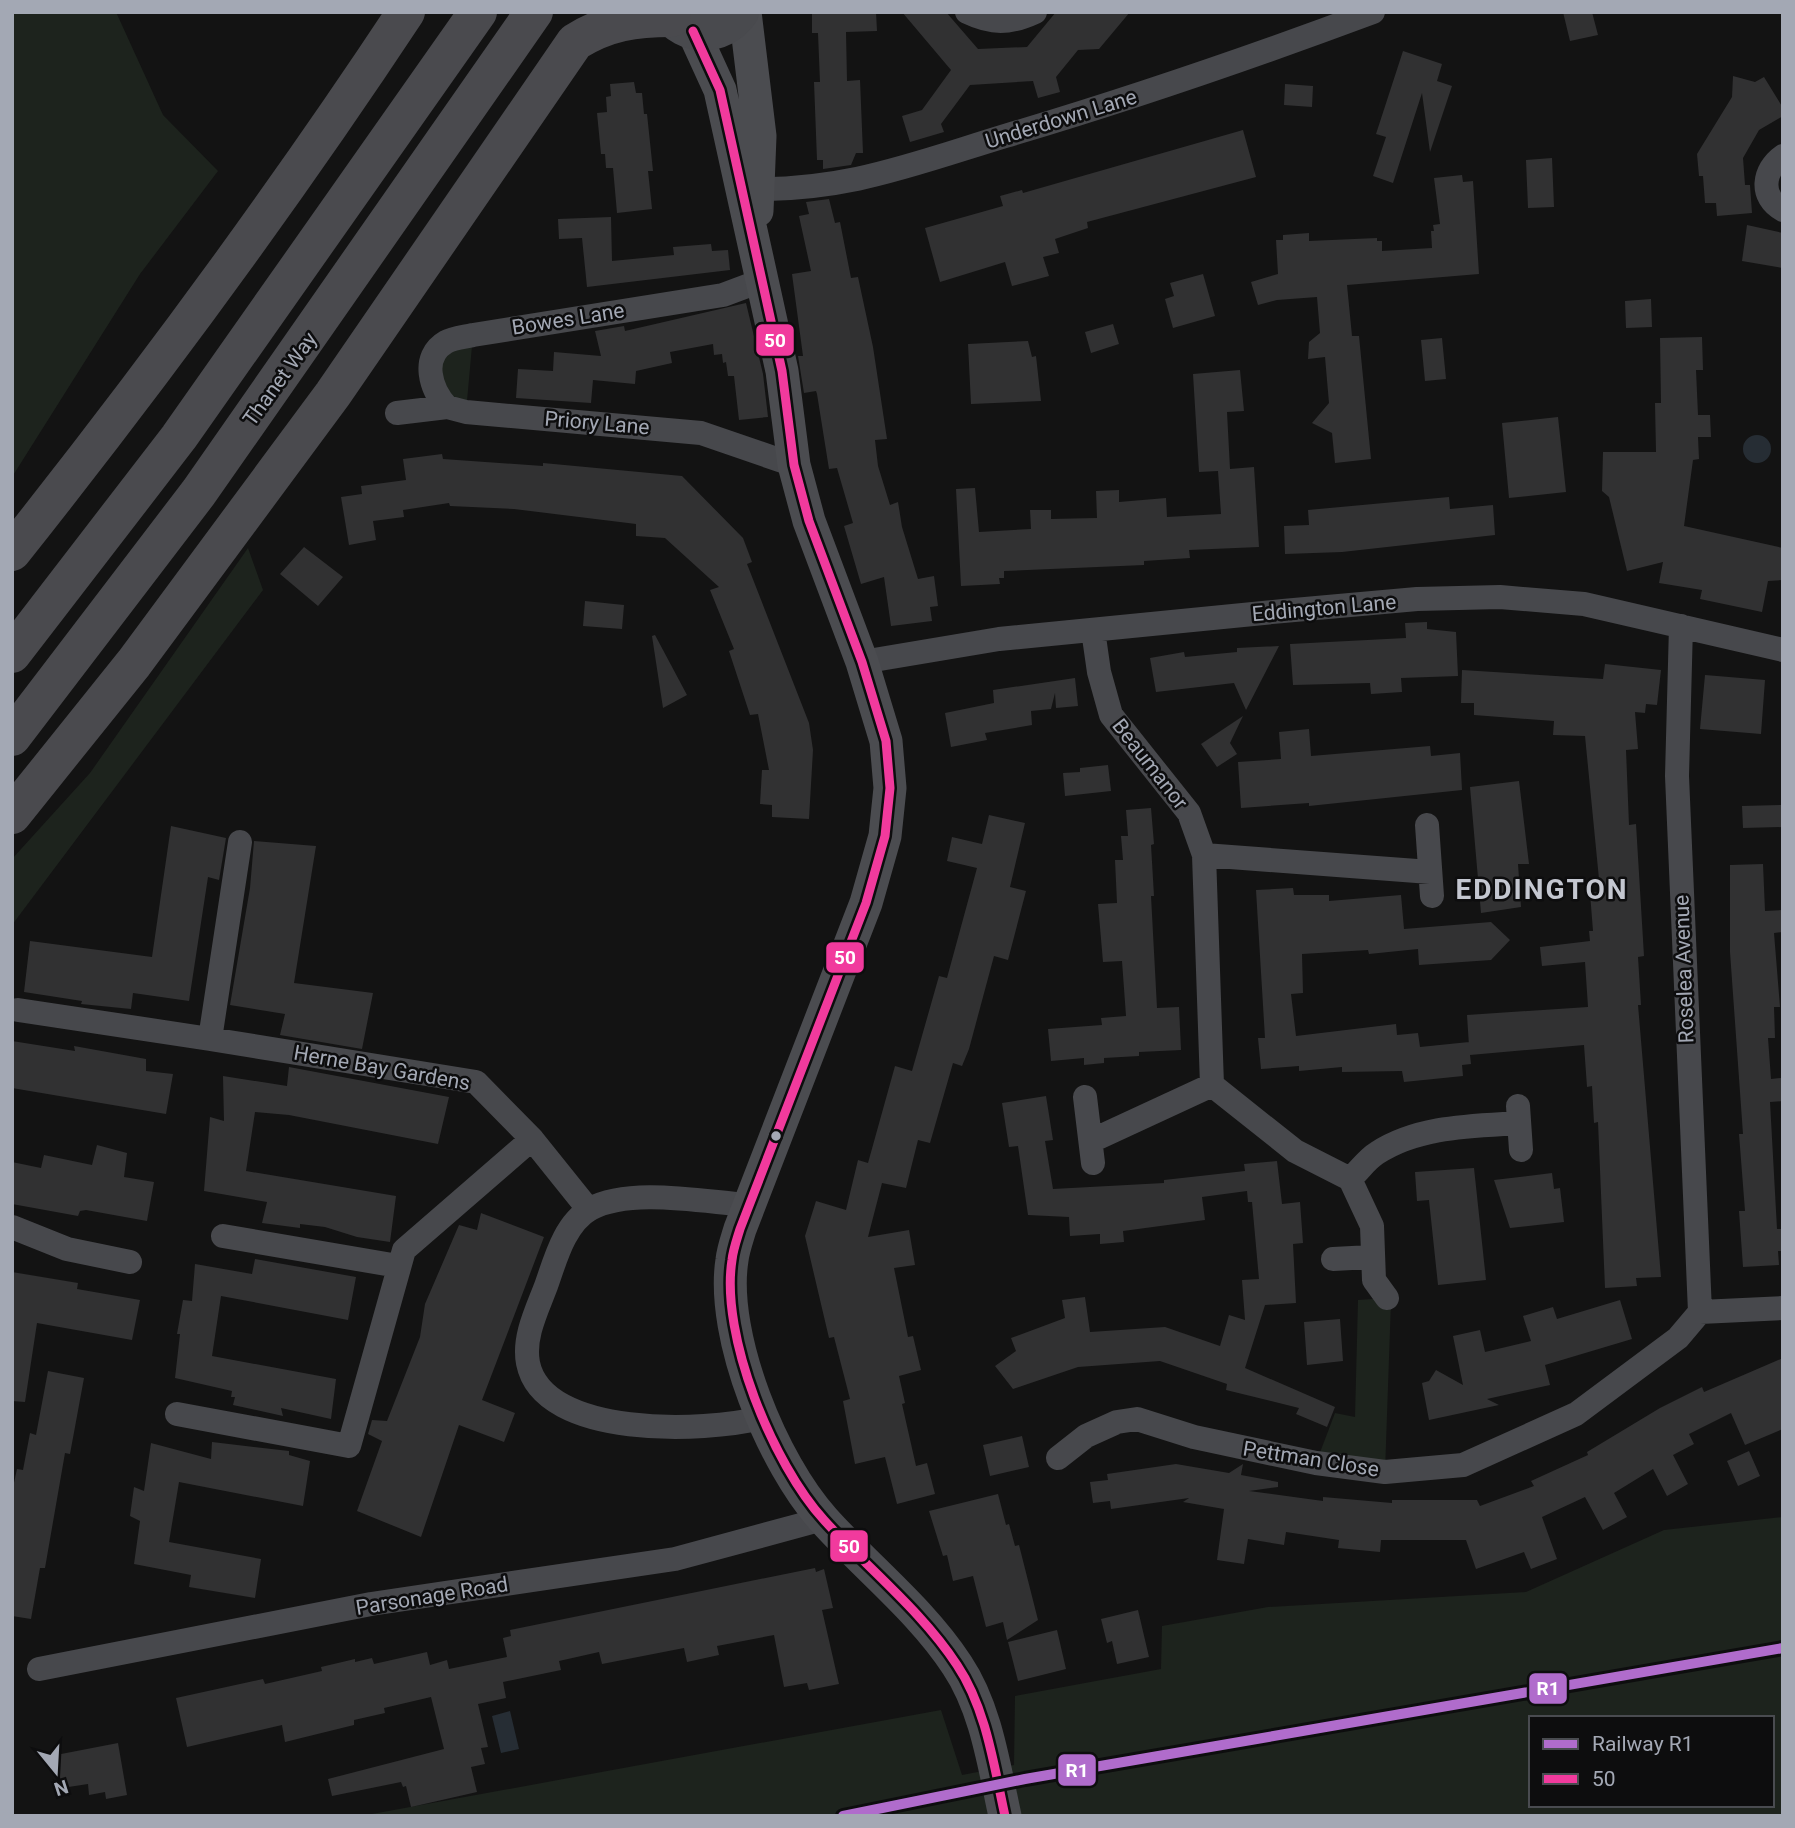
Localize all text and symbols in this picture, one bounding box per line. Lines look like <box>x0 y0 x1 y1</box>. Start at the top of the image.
street label: Underdown Lane <box>982 85 1140 153</box>
street label: Bowes Lane <box>510 298 626 340</box>
line badge: 50 <box>755 323 795 357</box>
street label: Thanet Way <box>238 327 322 430</box>
text: 50 <box>764 329 786 352</box>
street label: Priory Lane <box>543 406 651 440</box>
street label: Eddington Lane <box>1251 590 1397 626</box>
street label: Beaumanor <box>1107 714 1193 814</box>
district label: EDDINGTON <box>1455 873 1629 906</box>
street label: Roselea Avenue <box>1669 894 1699 1044</box>
line badge: 50 <box>825 941 865 974</box>
text: 50 <box>834 946 856 969</box>
street label: Herne Bay Gardens <box>292 1041 472 1095</box>
unlabelled marker <box>769 1129 783 1143</box>
street label: Pettman Close <box>1241 1436 1381 1482</box>
line badge: 50 <box>829 1529 869 1563</box>
text: 50 <box>838 1535 860 1558</box>
street label: Parsonage Road <box>354 1572 510 1620</box>
line badge: R1 <box>1528 1672 1568 1705</box>
text: R1 <box>1536 1677 1560 1700</box>
legend <box>1529 1716 1774 1807</box>
text: Railway R1 <box>1592 1732 1694 1756</box>
north arrow <box>21 1737 91 1807</box>
line badge: R1 <box>1057 1753 1097 1787</box>
text: R1 <box>1065 1759 1089 1782</box>
text: 50 <box>1592 1767 1616 1791</box>
text: N <box>51 1775 71 1801</box>

